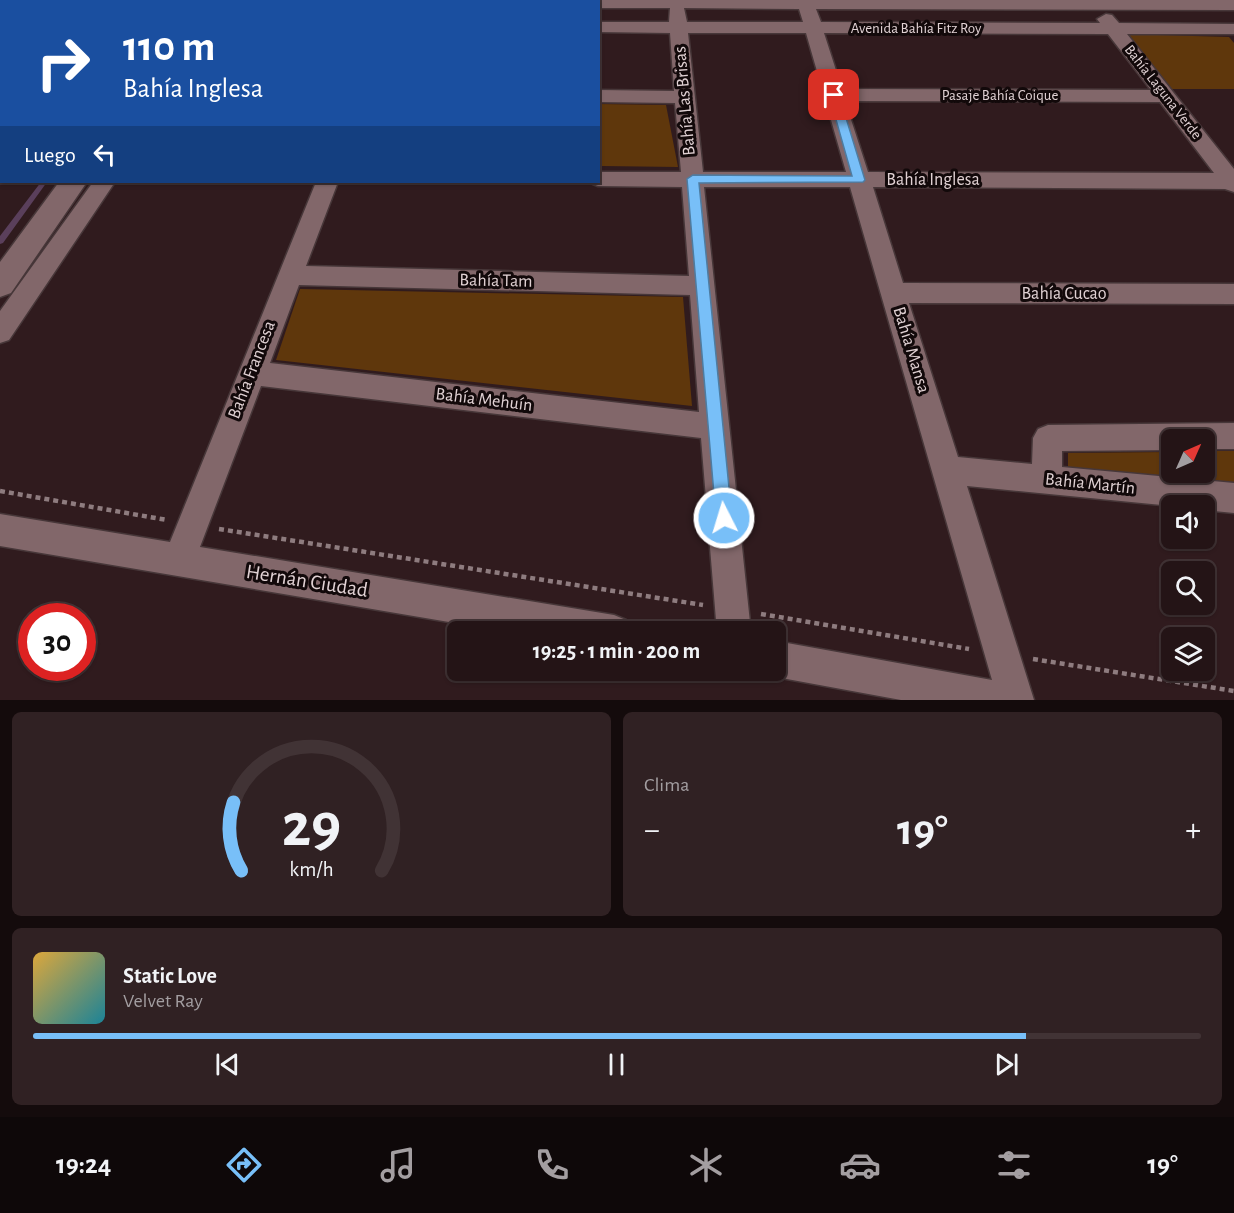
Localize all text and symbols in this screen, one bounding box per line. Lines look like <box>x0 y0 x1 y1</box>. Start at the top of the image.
street label: Avenida Bahía Fitz Roy <box>851 21 982 36</box>
icon: right <box>24 24 102 102</box>
text: 110 m <box>123 26 215 68</box>
street label: Bahía Laguna Verde <box>1122 42 1204 142</box>
street label: Bahía Las Brisas <box>671 46 699 156</box>
pin <box>808 69 859 120</box>
text: Bahía Inglesa <box>123 75 263 102</box>
icon: arrive <box>817 78 850 111</box>
street label: Pasaje Bahía Coique <box>942 88 1058 103</box>
icon: left <box>88 138 121 171</box>
text: Luego <box>24 144 76 166</box>
street label: Bahía Inglesa <box>886 171 980 189</box>
street label: Bahía Tam <box>459 271 533 291</box>
street label: Bahía Cucao <box>1021 285 1107 303</box>
street label: Bahía Mansa <box>889 305 933 395</box>
street label: Bahía Francesa <box>225 319 279 421</box>
street label: Bahía Mehuín <box>435 385 533 415</box>
north arrow <box>1161 429 1215 483</box>
map controls <box>1161 429 1215 681</box>
street label: Bahía Martín <box>1044 470 1136 498</box>
position arrow <box>692 486 756 550</box>
button: sound <box>1161 495 1215 549</box>
street label: Hernán Ciudad <box>245 561 370 601</box>
button: search <box>1161 561 1215 615</box>
speed limit sign: 30 <box>18 603 96 681</box>
button: layers <box>1161 627 1215 681</box>
text: 19:25 · 1 min · 200 m <box>533 640 700 662</box>
text: Clima <box>644 775 689 795</box>
text: 29 <box>282 795 341 857</box>
text: 19° <box>897 808 948 853</box>
text: − <box>644 814 660 847</box>
text: + <box>1185 814 1201 847</box>
text: km/h <box>289 859 334 880</box>
text: Static Love <box>123 965 217 987</box>
text: Velvet Ray <box>123 991 203 1011</box>
icon: previous <box>211 1048 244 1081</box>
icon: pause <box>600 1048 633 1081</box>
icon: next <box>990 1048 1023 1081</box>
icon: directions <box>223 1144 265 1186</box>
icon: music <box>377 1144 419 1186</box>
icon: phone <box>531 1144 573 1186</box>
icon: climate <box>685 1144 727 1186</box>
icon: car <box>839 1144 881 1186</box>
icon: filters <box>993 1144 1035 1186</box>
text: 19:24 <box>56 1151 111 1178</box>
text: 19° <box>1147 1151 1178 1178</box>

